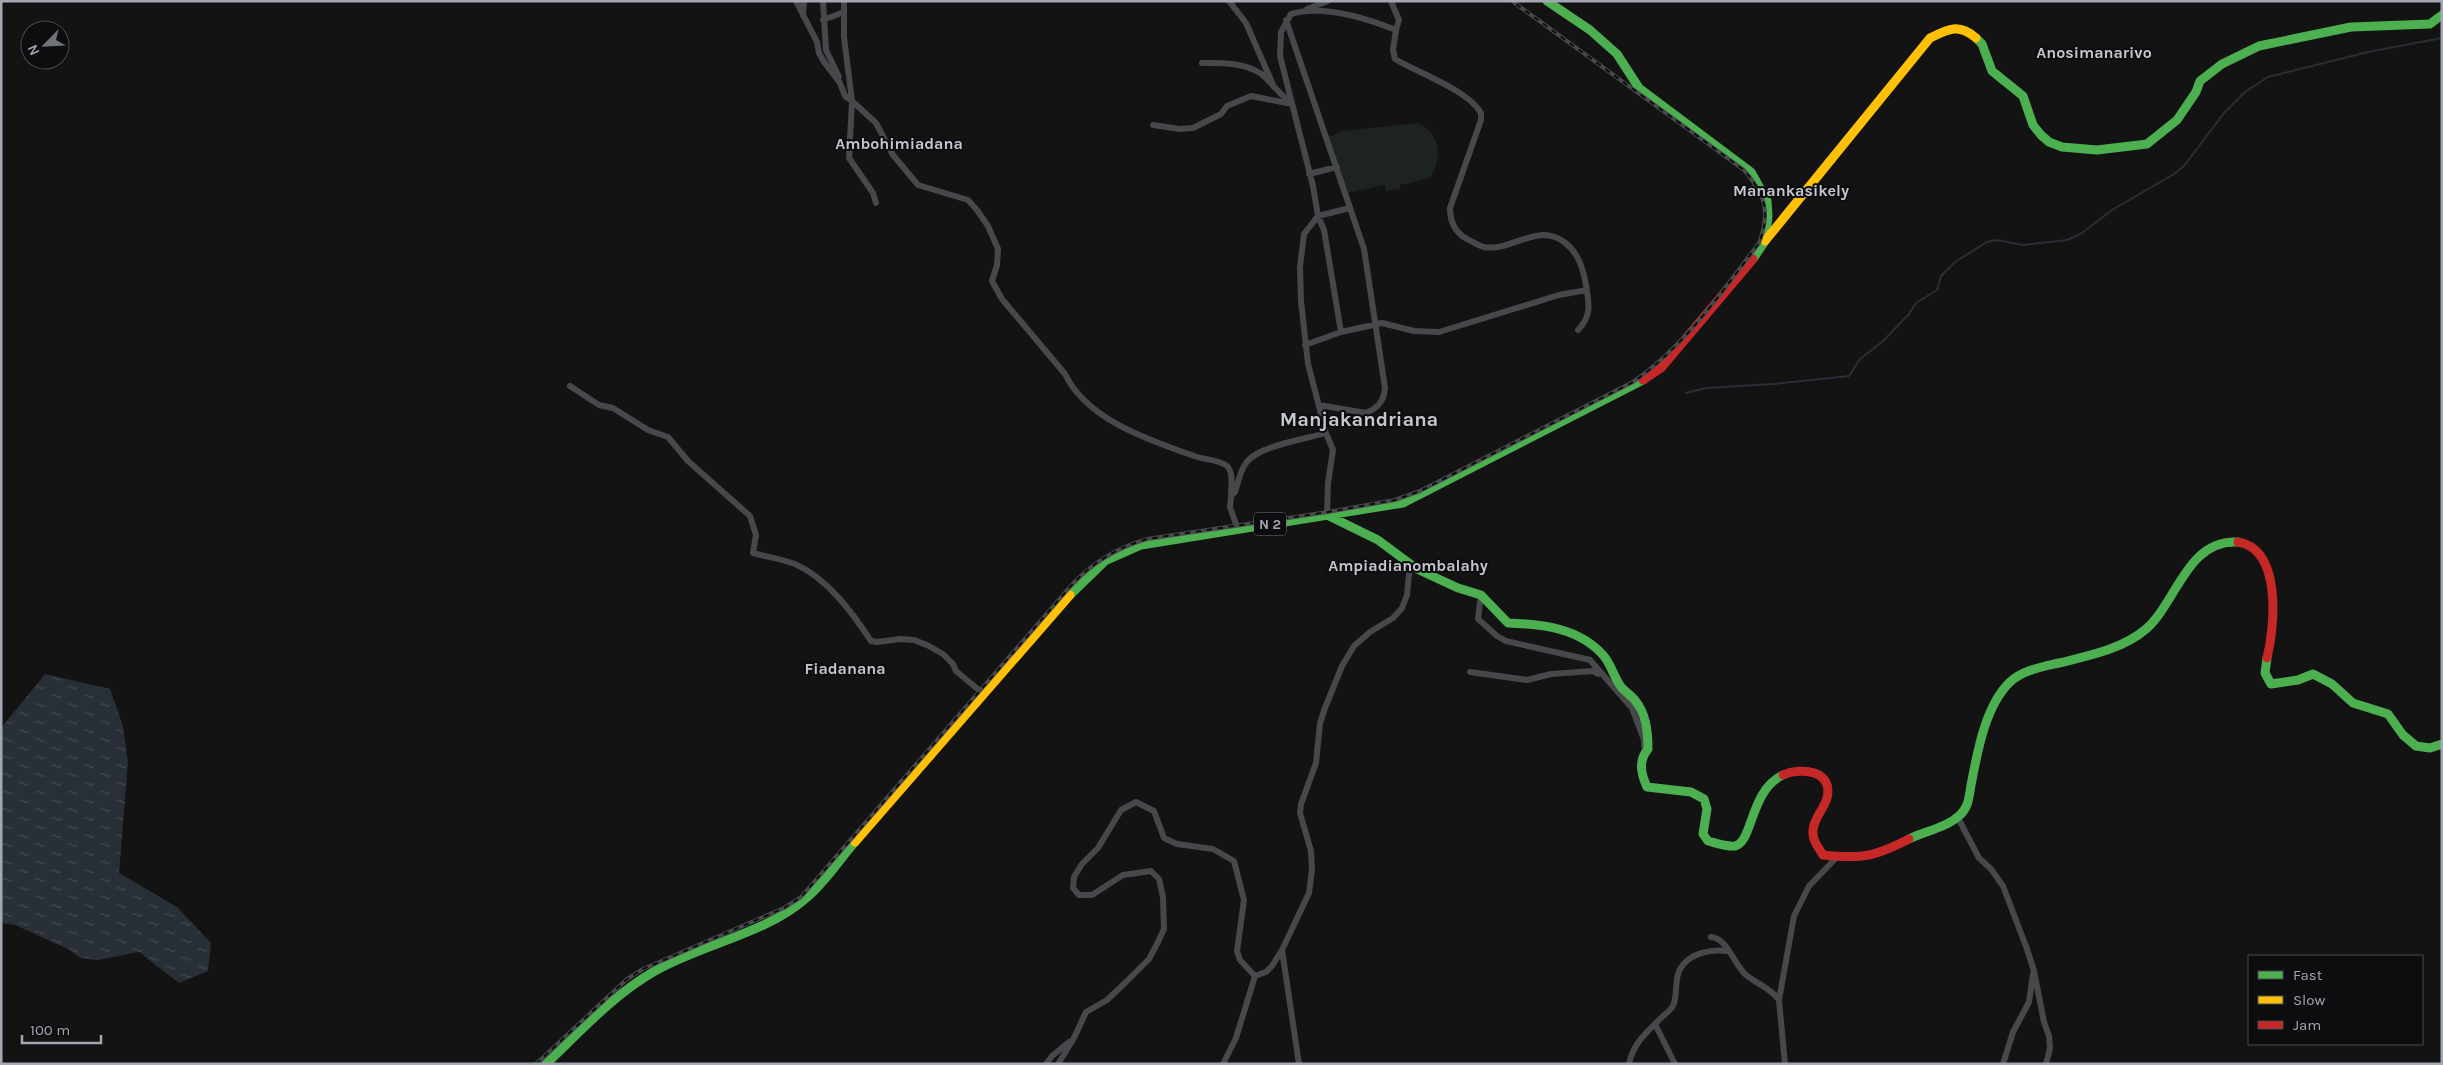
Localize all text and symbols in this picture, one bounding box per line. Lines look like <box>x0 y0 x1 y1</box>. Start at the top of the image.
north arrow <box>20 20 70 70</box>
text: N <box>24 42 43 58</box>
district label: Anosimanarivo <box>2036 43 2152 62</box>
district label: Ambohimiadana <box>835 134 963 153</box>
district label: Manankasikely <box>1733 181 1849 200</box>
district label: Manjakandriana <box>1280 408 1438 431</box>
road number: N 2 <box>1254 512 1286 536</box>
district label: Ampiadianombalahy <box>1328 556 1488 575</box>
district label: Fiadanana <box>804 659 886 678</box>
legend <box>2248 955 2423 1045</box>
text: Fast <box>2293 966 2323 984</box>
text: Slow <box>2293 991 2325 1009</box>
scale bar <box>22 1012 101 1044</box>
text: Jam <box>2293 1016 2321 1034</box>
text: 100 m <box>30 1021 70 1039</box>

